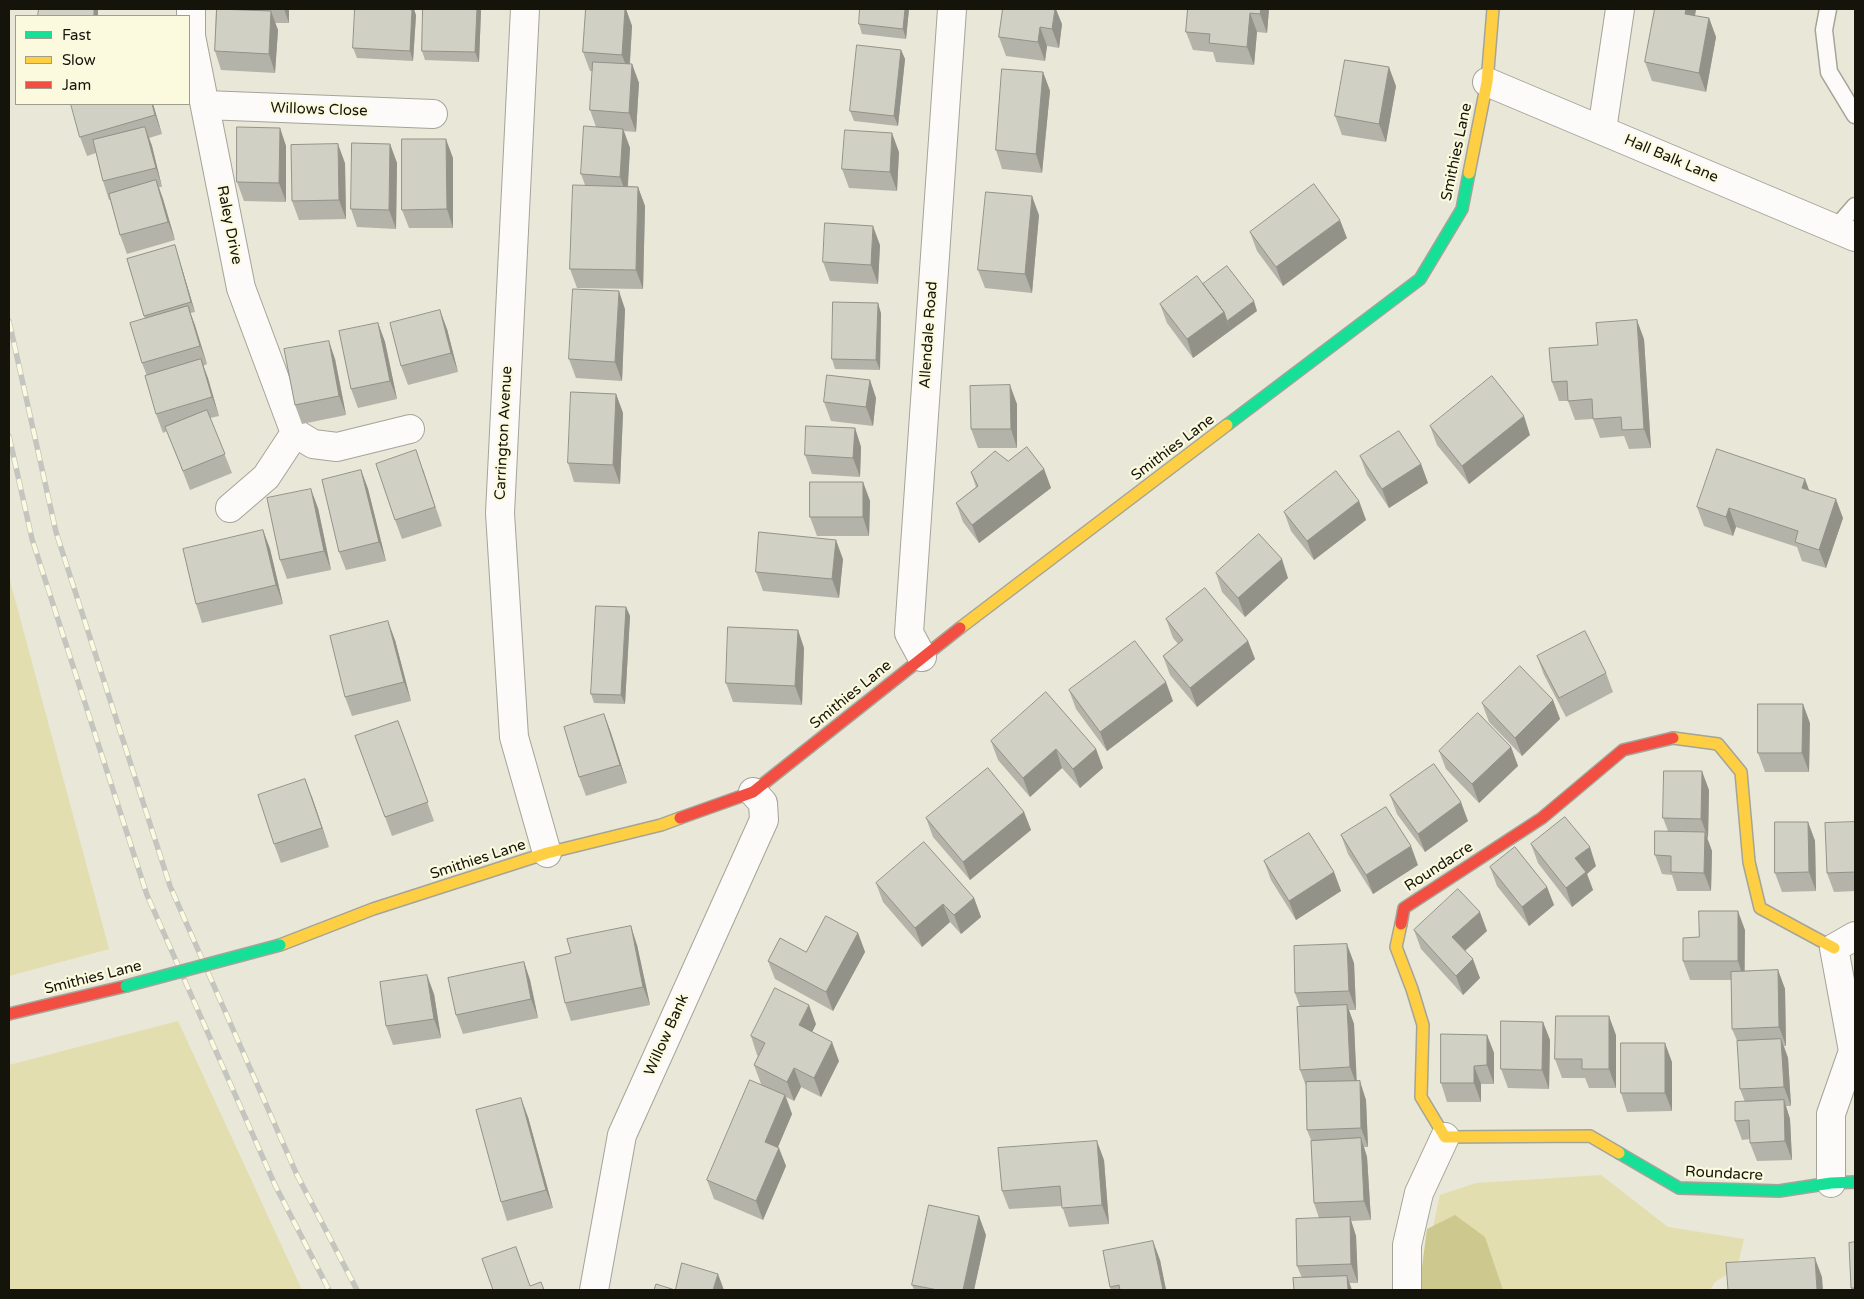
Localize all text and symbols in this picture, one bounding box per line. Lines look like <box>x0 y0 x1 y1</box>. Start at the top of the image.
legend <box>15 15 190 105</box>
text: Fast <box>62 26 91 44</box>
text: Slow <box>62 51 96 69</box>
text: Jam <box>62 76 91 94</box>
street label: Willows Close <box>270 99 368 121</box>
street label: Smithies Lane <box>1438 101 1476 203</box>
street label: Hall Balk Lane <box>1621 131 1721 187</box>
street label: Raley Drive <box>213 184 245 266</box>
street label: Allendale Road <box>916 281 942 389</box>
street label: Carrington Avenue <box>492 366 516 500</box>
street label: Smithies Lane <box>1128 411 1218 485</box>
street label: Smithies Lane <box>807 657 895 733</box>
street label: Smithies Lane <box>428 836 528 884</box>
street label: Roundacre <box>1401 838 1477 896</box>
street label: Smithies Lane <box>43 957 143 999</box>
street label: Willow Bank <box>641 992 693 1078</box>
street label: Roundacre <box>1685 1163 1763 1185</box>

